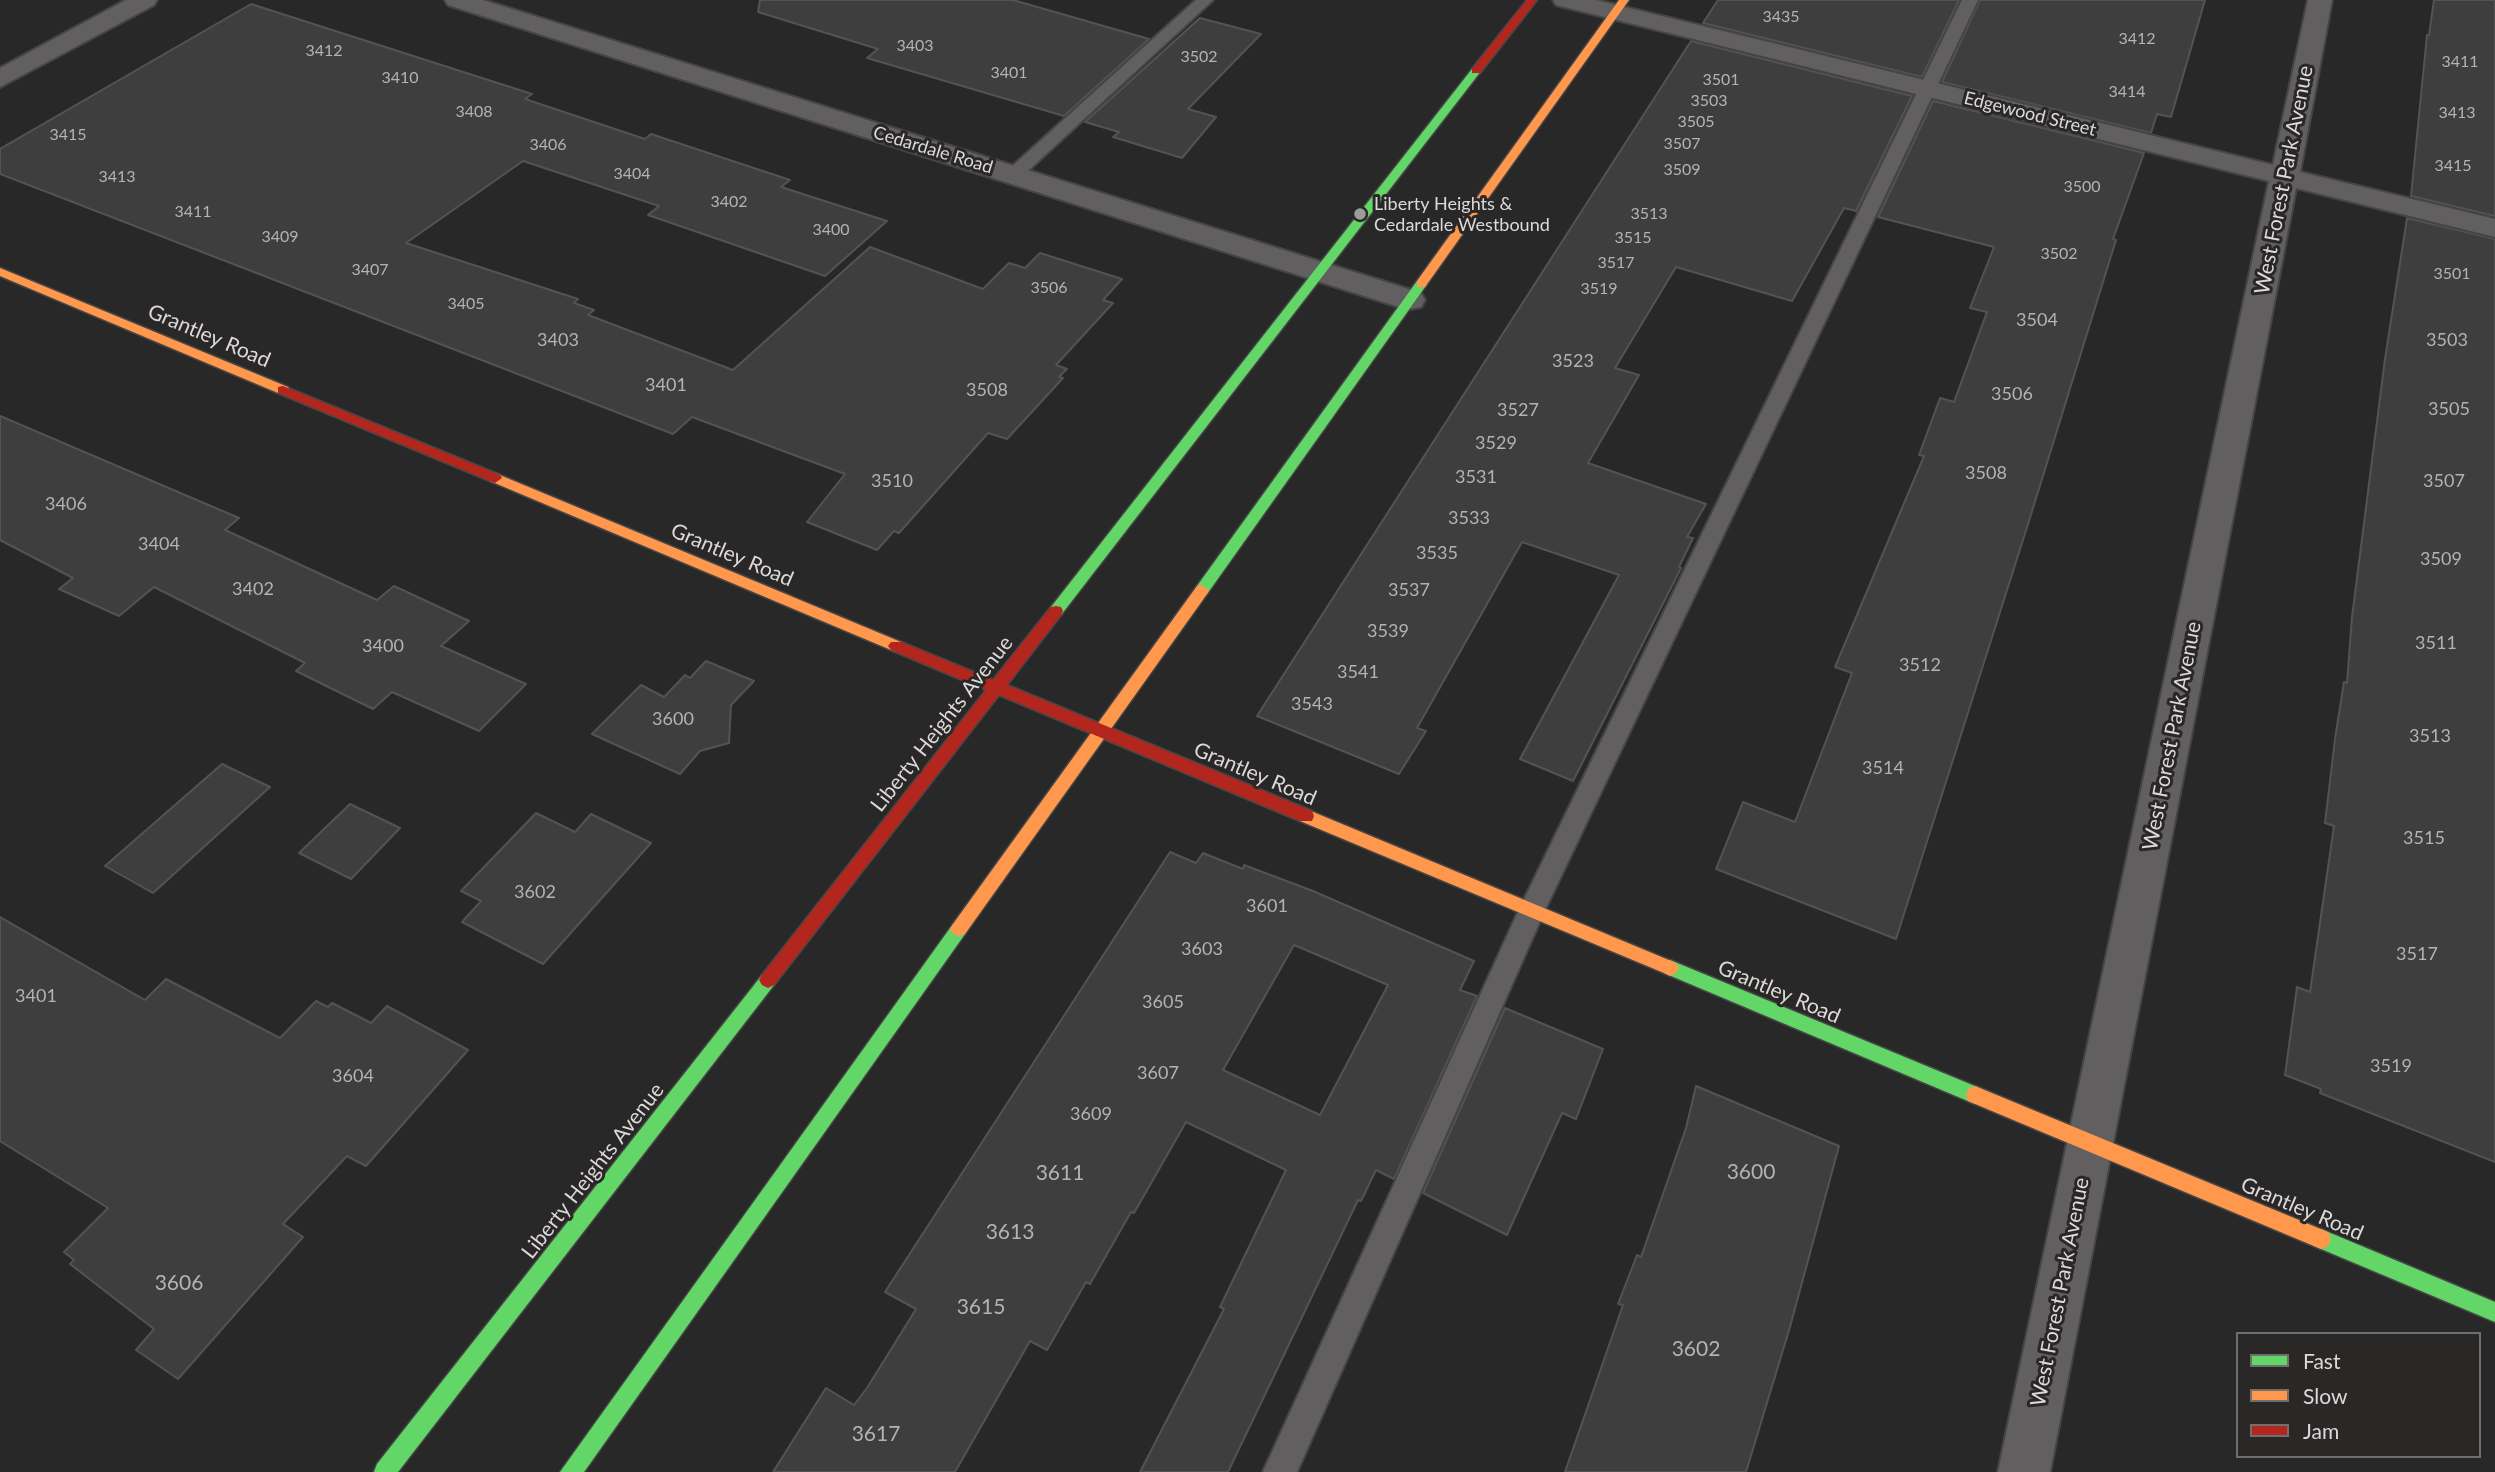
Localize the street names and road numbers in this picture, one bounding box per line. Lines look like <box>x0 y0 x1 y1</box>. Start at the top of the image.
street label: West Forest Park Avenue <box>2249 63 2319 297</box>
street label: Edgewood Street <box>1962 87 2098 141</box>
street label: Cedardale Road <box>871 122 995 178</box>
street label: Grantley Road <box>144 299 274 373</box>
street label: Grantley Road <box>667 518 797 592</box>
street label: West Forest Park Avenue <box>2137 619 2207 853</box>
street label: Liberty Heights Avenue <box>866 631 1018 817</box>
street label: Grantley Road <box>1190 737 1320 811</box>
street label: Grantley Road <box>1714 955 1844 1029</box>
street label: Liberty Heights Avenue <box>517 1078 669 1264</box>
street label: Grantley Road <box>2237 1172 2367 1246</box>
street label: West Forest Park Avenue <box>2025 1175 2095 1409</box>

